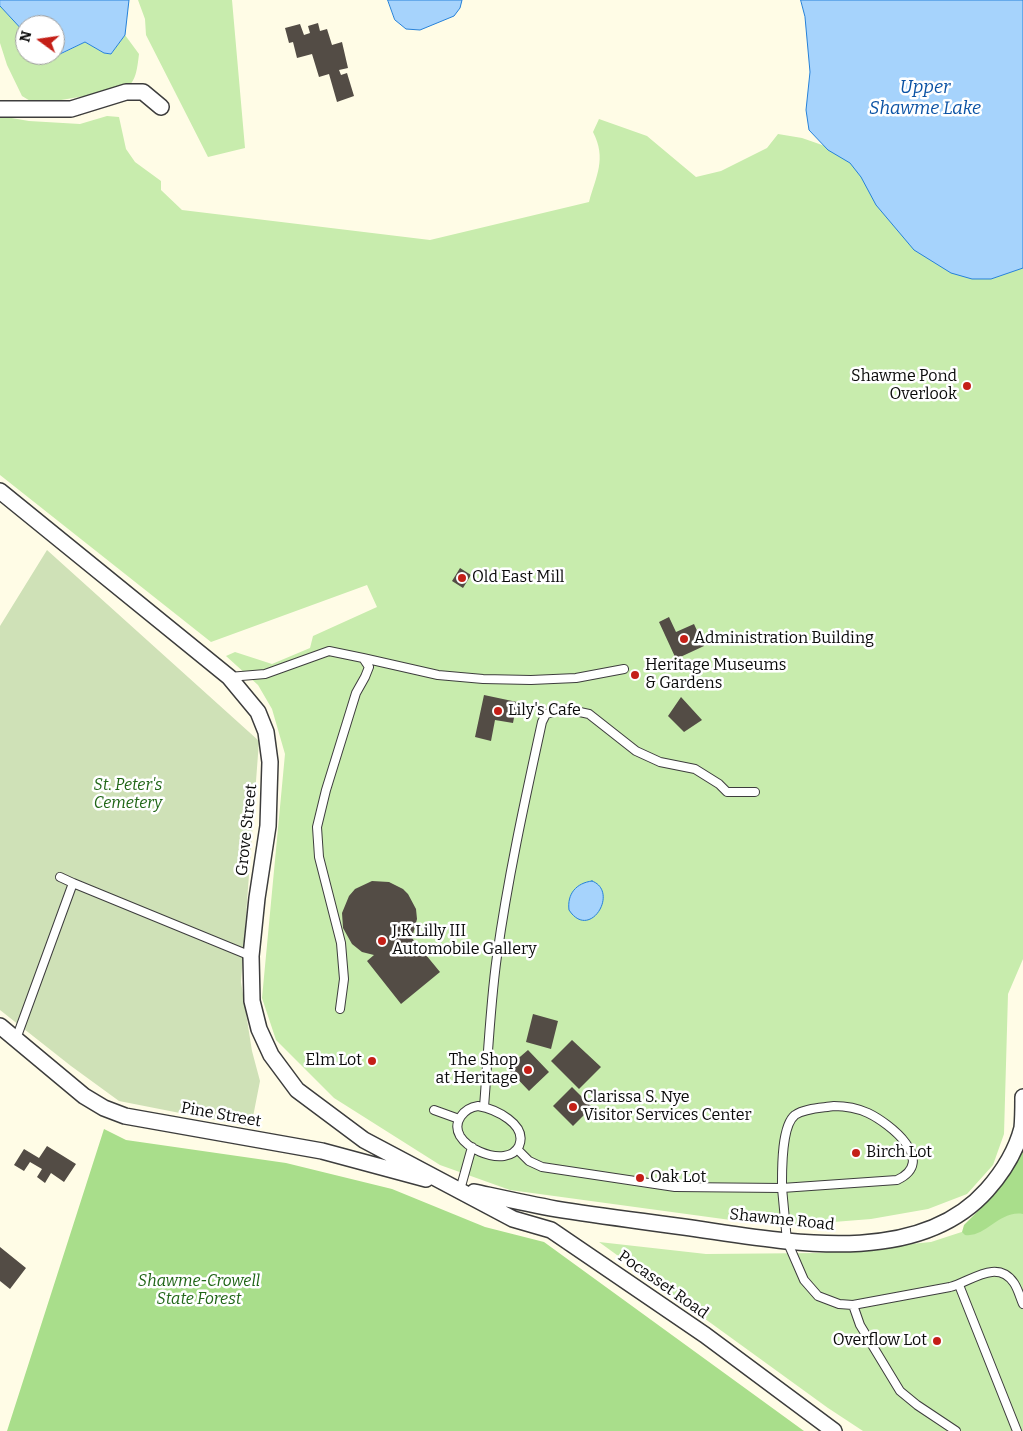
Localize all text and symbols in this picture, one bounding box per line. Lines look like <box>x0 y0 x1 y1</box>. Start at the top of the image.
north arrow <box>15 15 65 65</box>
text: N <box>16 29 35 44</box>
water label: Upper Shawme Lake <box>869 77 981 120</box>
place label: Shawme Pond Overlook <box>851 367 957 405</box>
marker: Shawme Pond Overlook <box>961 380 973 392</box>
place label: Old East Mill <box>472 568 564 588</box>
marker: Old East Mill <box>456 572 468 584</box>
place label: Administration Building <box>694 629 874 649</box>
marker: Administration Building <box>678 633 690 645</box>
place label: Heritage Museums & Gardens <box>645 656 786 694</box>
marker: Heritage Museums & Gardens <box>629 669 641 681</box>
place label: Lily's Cafe <box>508 701 581 721</box>
marker: Lily's Cafe <box>492 705 504 717</box>
park label: St. Peter's Cemetery <box>94 776 162 814</box>
street label: Grove Street <box>233 783 261 877</box>
place label: J.K Lilly III Automobile Gallery <box>392 922 537 960</box>
marker: J.K Lilly III Automobile Gallery <box>376 935 388 947</box>
place label: Elm Lot <box>305 1051 362 1071</box>
place label: The Shop at Heritage <box>436 1051 518 1089</box>
marker: Elm Lot <box>366 1055 378 1067</box>
marker: The Shop at Heritage <box>522 1064 534 1076</box>
place label: Clarissa S. Nye Visitor Services Center <box>583 1088 752 1126</box>
street label: Pine Street <box>179 1098 263 1132</box>
marker: Clarissa S. Nye Visitor Services Center <box>567 1101 579 1113</box>
place label: Birch Lot <box>866 1143 932 1163</box>
marker: Birch Lot <box>850 1147 862 1159</box>
place label: Oak Lot <box>650 1168 706 1188</box>
marker: Oak Lot <box>634 1172 646 1184</box>
street label: Shawme Road <box>729 1205 835 1235</box>
street label: Pocasset Road <box>614 1247 712 1323</box>
park label: Shawme-Crowell State Forest <box>138 1272 260 1310</box>
place label: Overflow Lot <box>833 1331 927 1351</box>
marker: Overflow Lot <box>931 1335 943 1347</box>

